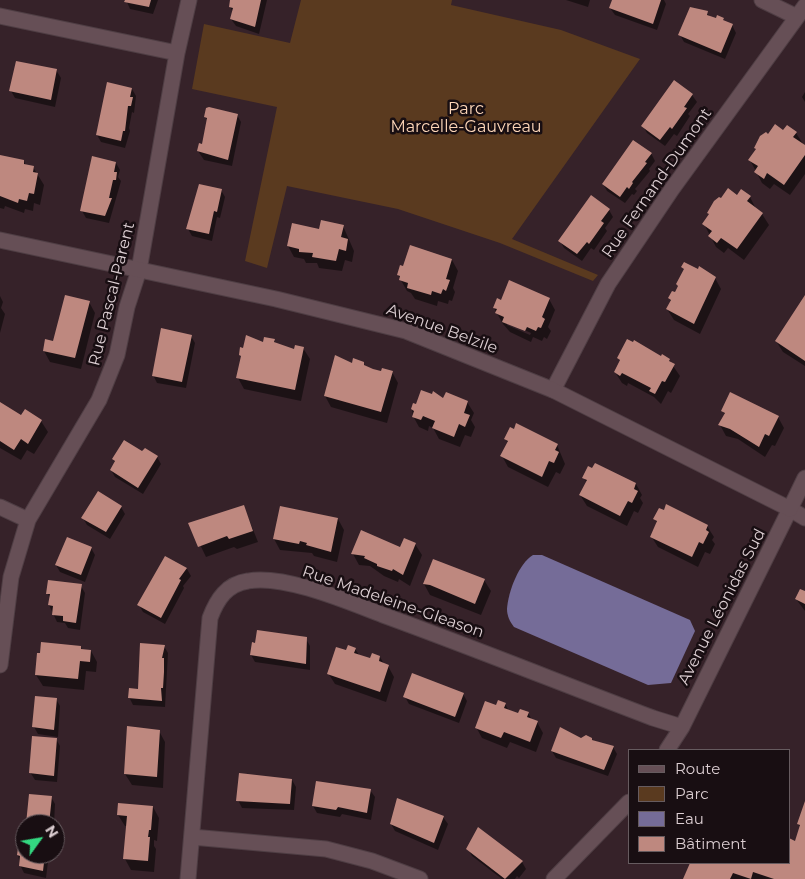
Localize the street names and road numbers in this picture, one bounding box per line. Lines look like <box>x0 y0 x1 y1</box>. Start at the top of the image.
street label: Rue Fernand-Dumont <box>598 104 716 262</box>
street label: Rue Pascal-Parent <box>85 220 139 368</box>
street label: Avenue Belzile <box>384 300 500 358</box>
street label: Avenue Léonidas Sud <box>674 526 770 688</box>
street label: Rue Madeleine-Gleason <box>300 562 486 642</box>

